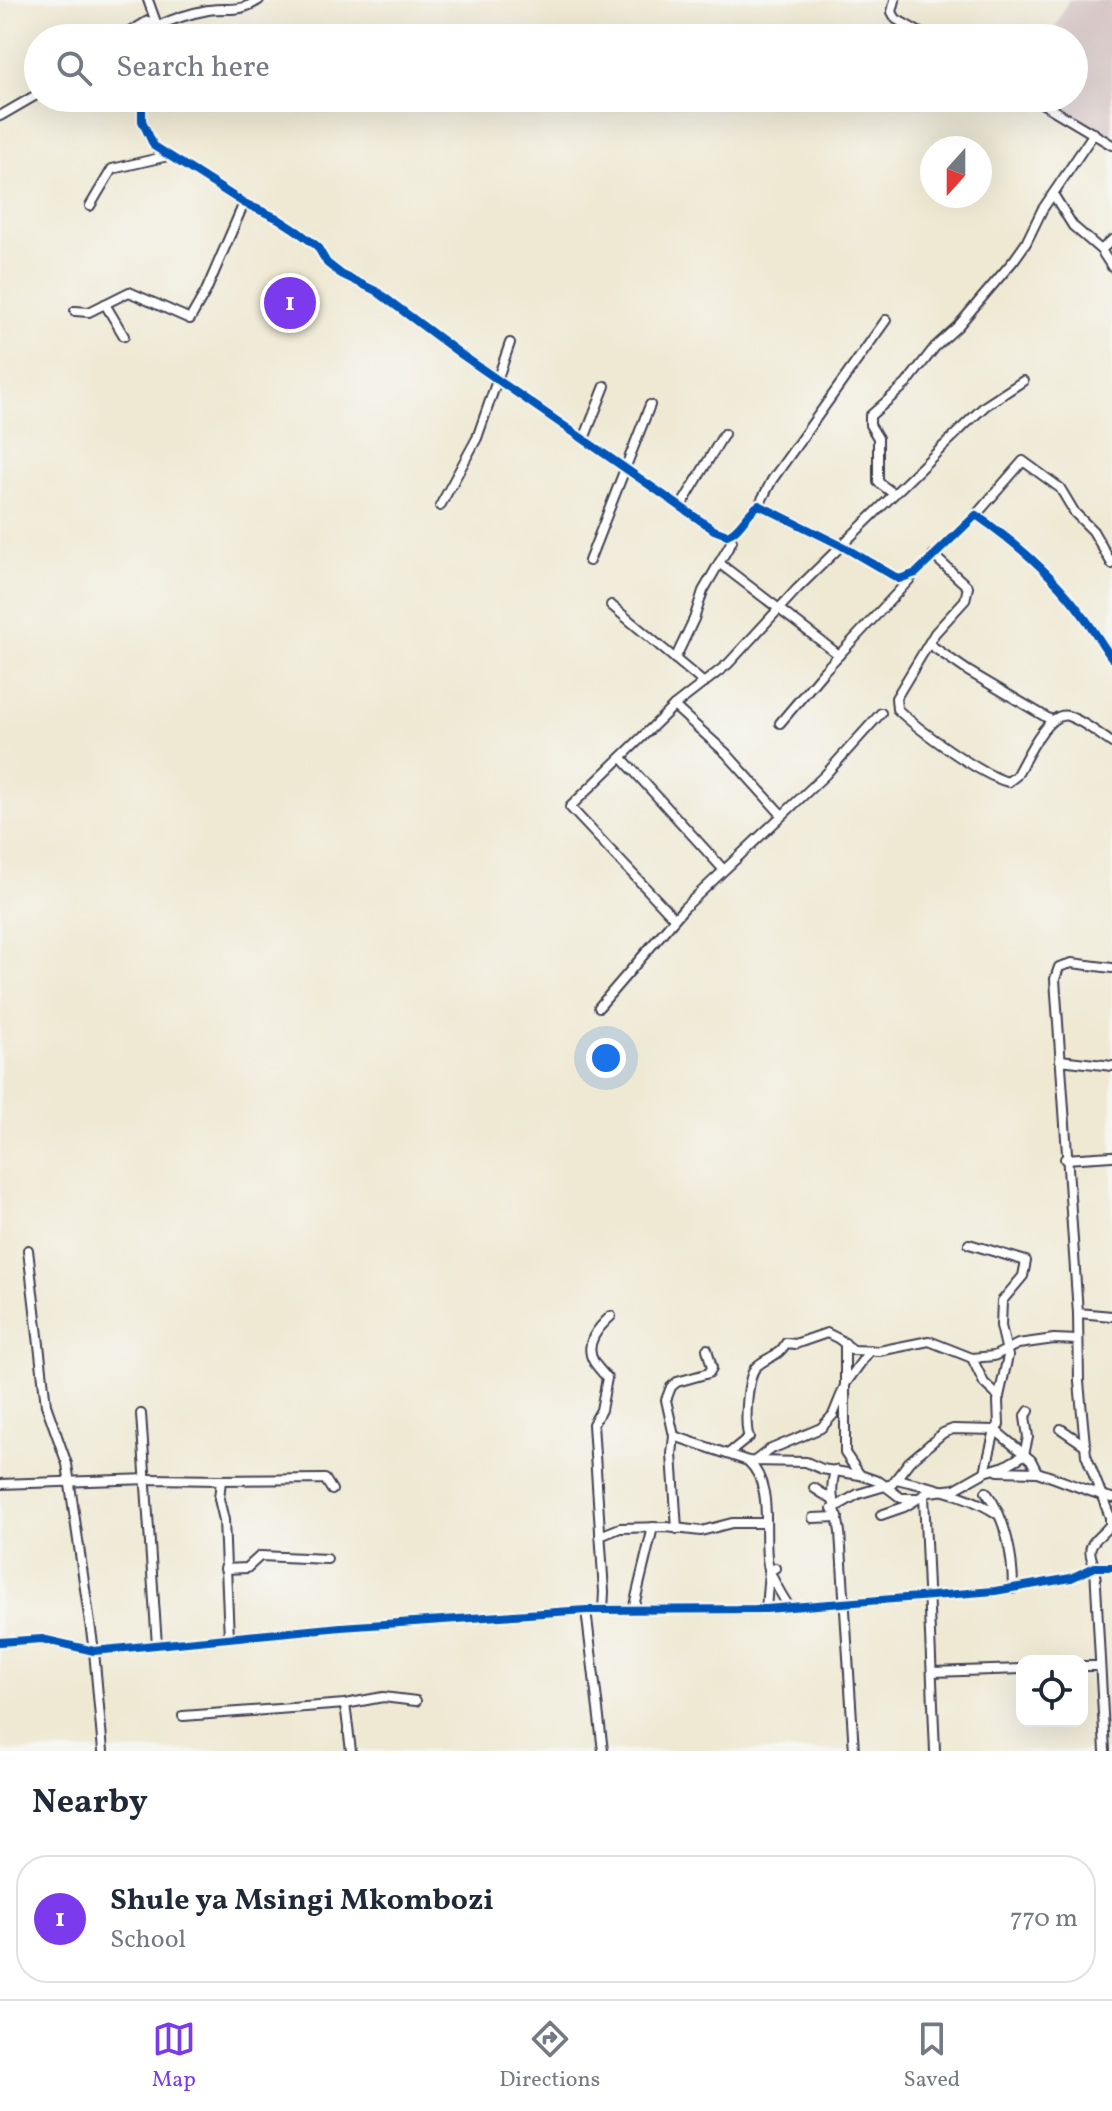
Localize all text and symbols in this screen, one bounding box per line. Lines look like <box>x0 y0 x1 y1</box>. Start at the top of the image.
search box <box>24 24 1088 112</box>
icon: search <box>52 46 96 90</box>
text: Search here <box>116 47 270 89</box>
north arrow <box>920 136 992 208</box>
pin: 1 <box>264 273 316 333</box>
your location <box>586 1038 626 1078</box>
map controls <box>1016 1655 1088 1727</box>
button: locate <box>1016 1655 1088 1727</box>
text: Nearby <box>32 1780 148 1827</box>
text: Shule ya Msingi Mkombozi <box>110 1880 494 1922</box>
text: 1 <box>55 1901 65 1937</box>
text: 770 m <box>1010 1901 1078 1937</box>
text: School <box>110 1922 186 1958</box>
tab: Map <box>152 2017 196 2096</box>
tab: Directions <box>499 2017 600 2096</box>
tab: Saved <box>904 2017 960 2096</box>

